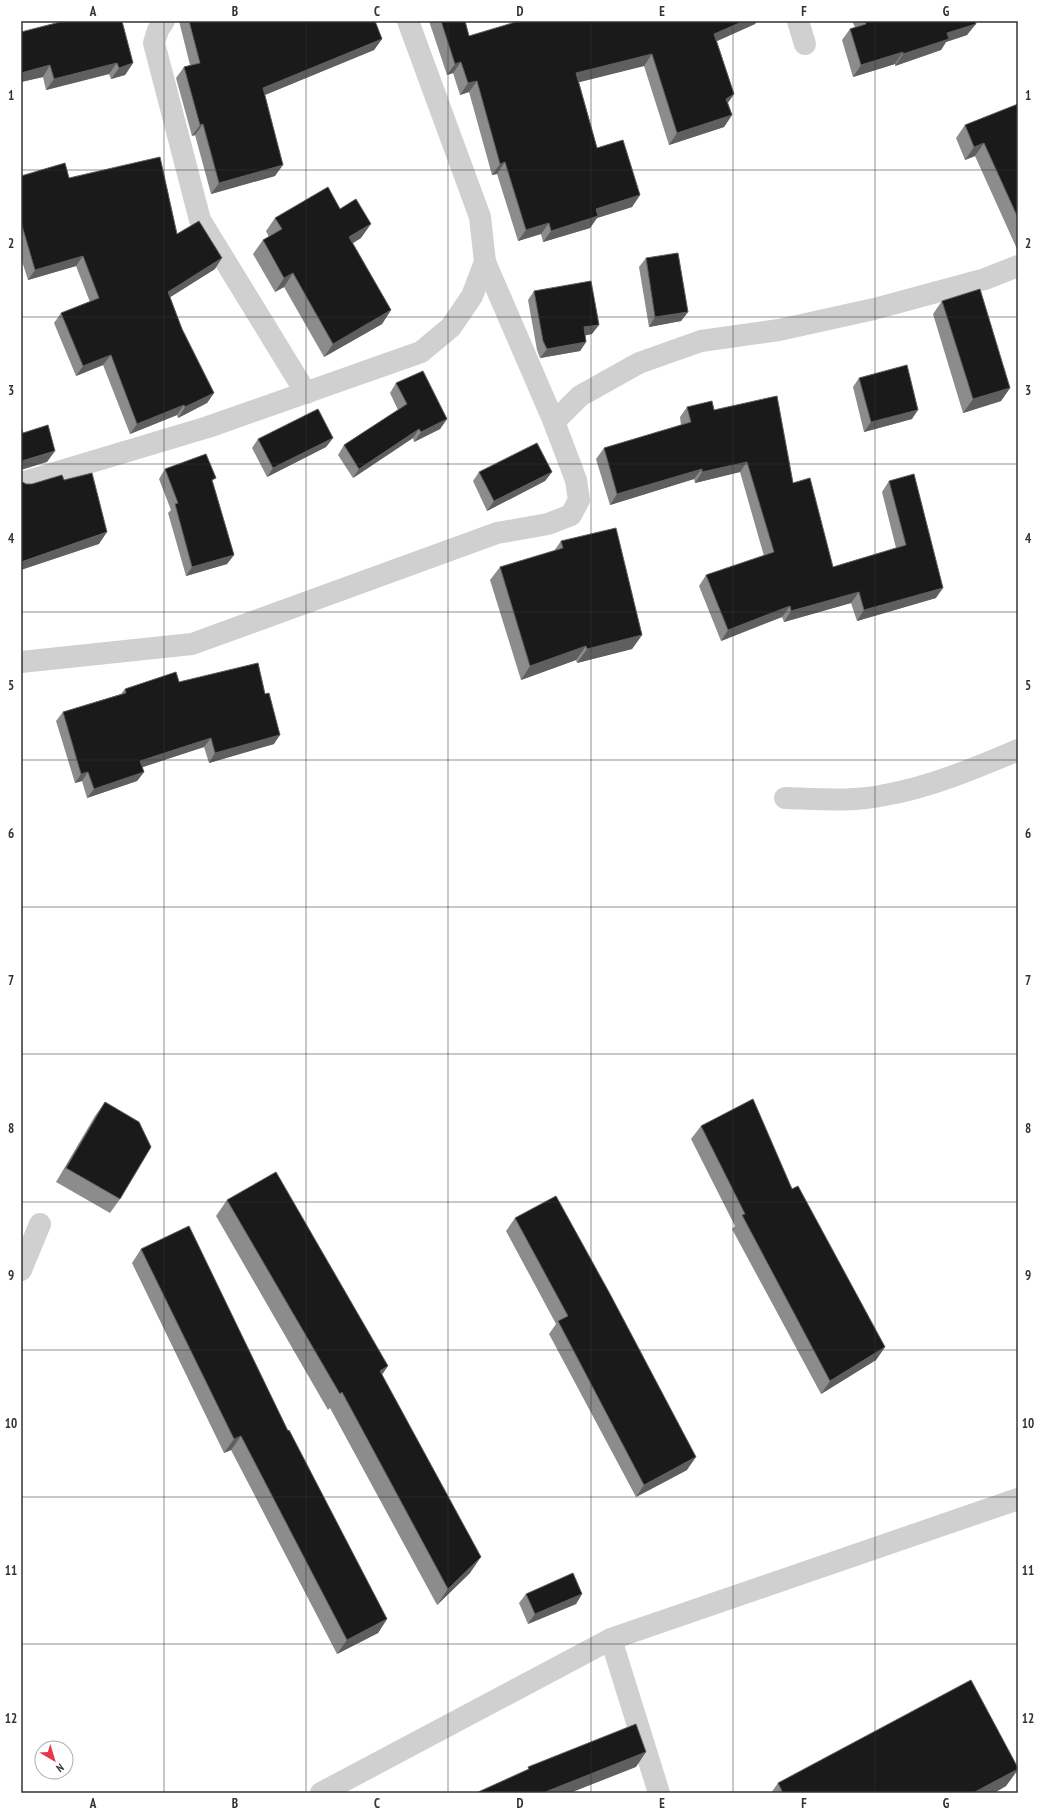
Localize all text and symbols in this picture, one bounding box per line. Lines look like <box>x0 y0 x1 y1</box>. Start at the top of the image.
text: A <box>89 3 97 20</box>
text: B <box>232 3 238 20</box>
text: C <box>374 3 380 20</box>
text: D <box>517 3 524 20</box>
text: E <box>659 3 665 20</box>
text: F <box>801 3 807 20</box>
text: G <box>943 3 950 20</box>
text: 1 <box>8 87 14 104</box>
text: 1 <box>1025 87 1031 104</box>
text: 2 <box>8 235 14 252</box>
text: 2 <box>1025 235 1031 252</box>
text: 3 <box>8 382 14 399</box>
text: 3 <box>1025 382 1031 399</box>
text: 4 <box>8 530 15 547</box>
text: 4 <box>1025 530 1032 547</box>
text: 5 <box>8 677 14 694</box>
text: 5 <box>1025 677 1031 694</box>
text: 6 <box>8 825 14 842</box>
text: 6 <box>1025 825 1031 842</box>
text: 7 <box>8 972 14 989</box>
text: 7 <box>1025 972 1031 989</box>
text: 8 <box>8 1120 14 1137</box>
text: 8 <box>1025 1120 1031 1137</box>
text: 9 <box>8 1267 14 1284</box>
text: 9 <box>1025 1267 1031 1284</box>
text: 10 <box>5 1415 17 1432</box>
text: 10 <box>1022 1415 1034 1432</box>
text: 11 <box>5 1562 17 1579</box>
text: 11 <box>1022 1562 1034 1579</box>
text: 12 <box>5 1710 17 1727</box>
text: 12 <box>1022 1710 1034 1727</box>
north arrow <box>34 1740 74 1780</box>
text: N <box>53 1761 67 1775</box>
text: A <box>89 1795 97 1812</box>
text: B <box>232 1795 238 1812</box>
text: C <box>374 1795 380 1812</box>
text: D <box>517 1795 524 1812</box>
text: E <box>659 1795 665 1812</box>
text: F <box>801 1795 807 1812</box>
text: G <box>943 1795 950 1812</box>

